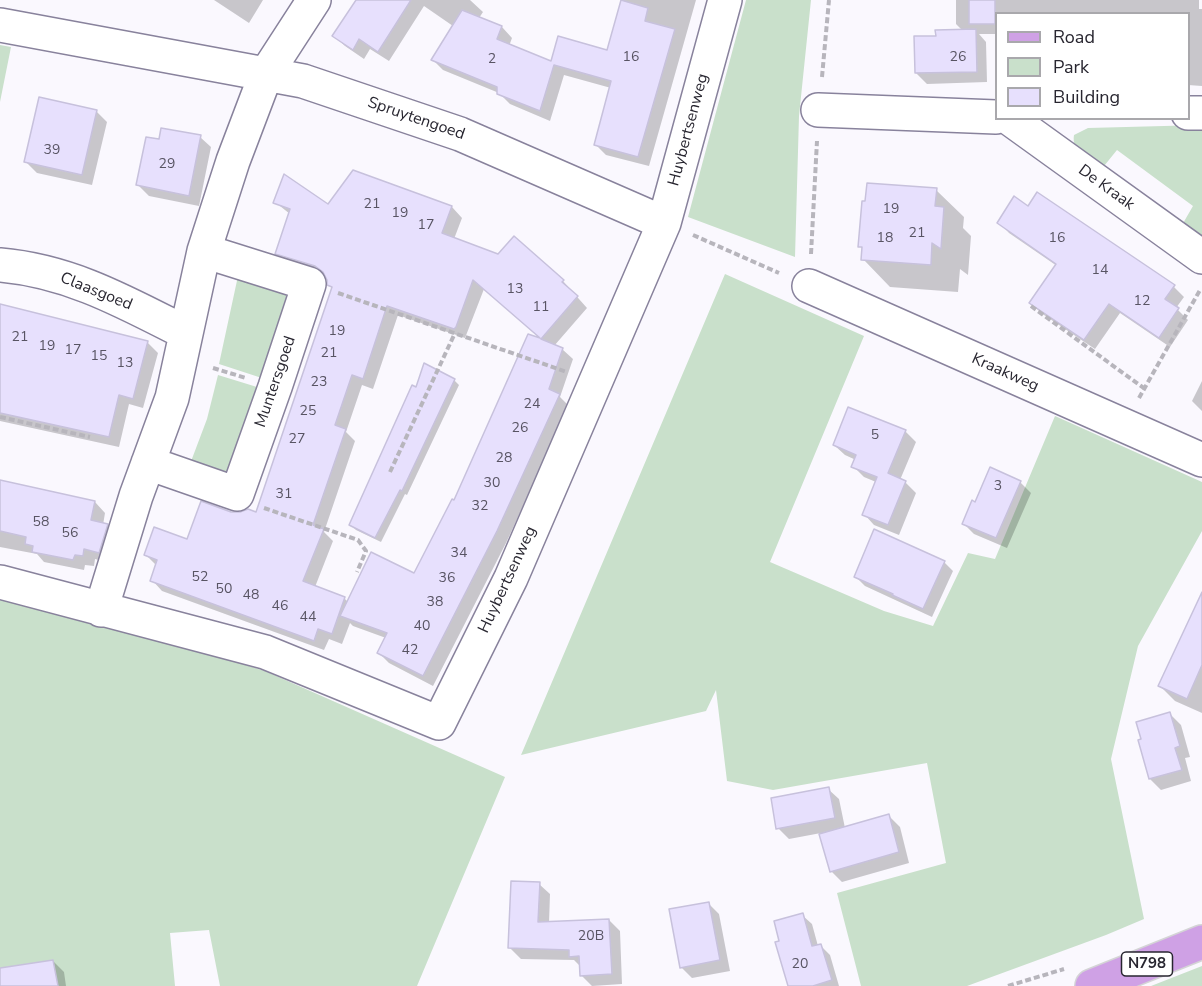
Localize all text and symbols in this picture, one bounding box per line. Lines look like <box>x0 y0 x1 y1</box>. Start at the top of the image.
legend <box>995 12 1190 120</box>
text: Road <box>1053 25 1095 49</box>
house number: 16 <box>623 50 639 66</box>
house number: 26 <box>950 50 966 66</box>
house number: 2 <box>488 52 496 68</box>
text: Park <box>1053 55 1089 79</box>
street label: Huybertsenweg <box>665 72 713 188</box>
text: Building <box>1053 85 1120 109</box>
street label: Spruytengoed <box>365 93 467 145</box>
house number: 39 <box>44 143 60 159</box>
house number: 29 <box>159 157 175 173</box>
street label: De Kraak <box>1074 161 1138 215</box>
house number: 21 <box>364 197 380 213</box>
house number: 19 <box>883 202 899 218</box>
house number: 19 <box>392 206 408 222</box>
house number: 17 <box>418 218 434 234</box>
house number: 21 <box>909 226 925 242</box>
house number: 18 <box>877 231 893 247</box>
house number: 16 <box>1049 231 1065 247</box>
house number: 14 <box>1092 263 1108 279</box>
street label: Claasgoed <box>57 269 135 315</box>
house number: 13 <box>507 282 523 298</box>
house number: 12 <box>1134 294 1150 310</box>
house number: 11 <box>533 300 549 316</box>
house number: 19 <box>329 324 345 340</box>
house number: 21 <box>12 330 28 346</box>
street label: Muntersgoed <box>251 334 301 430</box>
house number: 19 <box>39 339 55 355</box>
house number: 17 <box>65 343 81 359</box>
house number: 21 <box>321 346 337 362</box>
house number: 15 <box>91 349 107 365</box>
street label: Kraakweg <box>968 350 1042 396</box>
house number: 13 <box>117 356 133 372</box>
house number: 23 <box>311 375 327 391</box>
house number: 24 <box>524 397 540 413</box>
house number: 25 <box>300 404 316 420</box>
house number: 26 <box>512 421 528 437</box>
house number: 5 <box>871 428 879 444</box>
house number: 27 <box>289 432 305 448</box>
house number: 28 <box>496 451 512 467</box>
house number: 30 <box>484 476 500 492</box>
house number: 3 <box>994 479 1002 495</box>
house number: 31 <box>276 487 292 503</box>
house number: 32 <box>472 499 488 515</box>
house number: 58 <box>33 515 49 531</box>
street label: Huybertsenweg <box>475 524 541 636</box>
house number: 56 <box>62 526 78 542</box>
house number: 34 <box>451 546 467 562</box>
house number: 52 <box>192 570 208 586</box>
house number: 36 <box>439 571 455 587</box>
house number: 50 <box>216 582 232 598</box>
house number: 48 <box>243 588 259 604</box>
house number: 38 <box>427 595 443 611</box>
house number: 46 <box>272 599 288 615</box>
house number: 44 <box>300 610 316 626</box>
house number: 40 <box>414 619 430 635</box>
house number: 42 <box>402 643 418 659</box>
house number: 20B <box>578 929 604 945</box>
road number: N798 <box>1122 952 1172 976</box>
house number: 20 <box>792 957 808 973</box>

